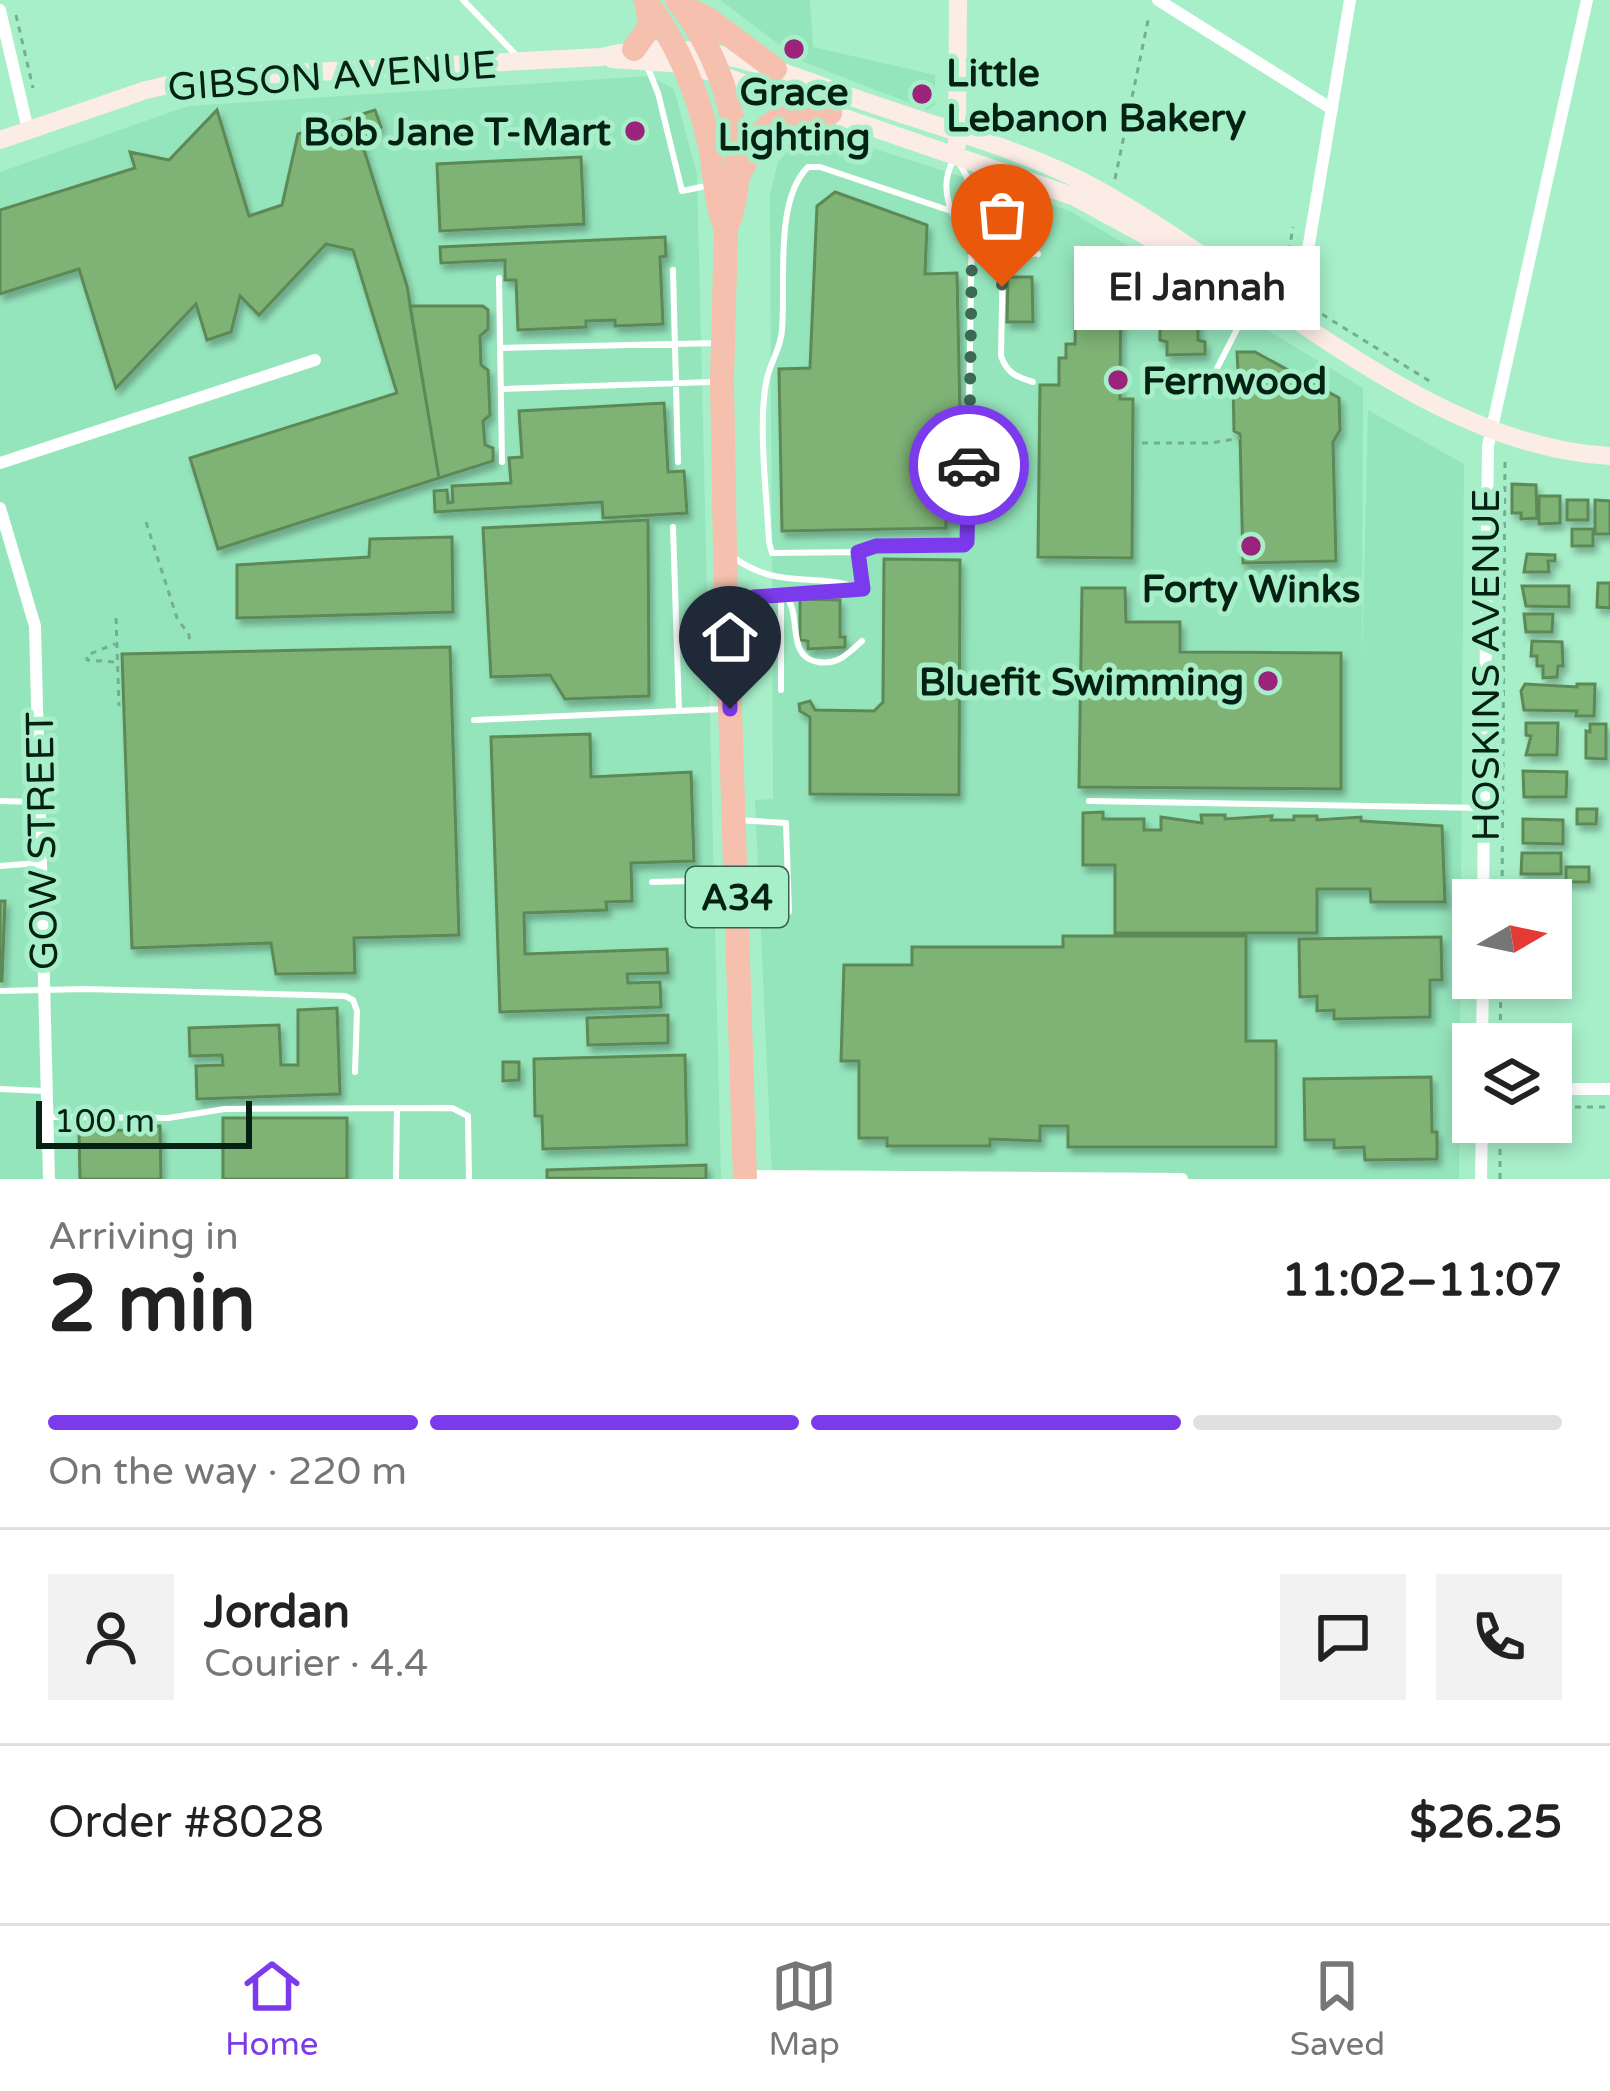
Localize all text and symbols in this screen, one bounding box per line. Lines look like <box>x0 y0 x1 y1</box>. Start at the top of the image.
marker: Grace Lighting <box>781 36 807 62</box>
street label: GIBSON AVENUE <box>166 42 498 111</box>
place label: Little Lebanon Bakery <box>946 50 1246 142</box>
place label: Grace Lighting <box>717 69 871 161</box>
marker: Little Lebanon Bakery <box>909 81 935 107</box>
place label: Bob Jane T-Mart <box>303 109 611 156</box>
marker: Bob Jane T-Mart <box>622 118 648 144</box>
pin <box>951 164 1053 287</box>
icon: bag <box>969 182 1035 248</box>
callout: El Jannah <box>1074 245 1320 329</box>
text: El Jannah <box>1108 264 1286 311</box>
place label: Fernwood <box>1142 358 1327 405</box>
marker: Fernwood <box>1105 367 1131 393</box>
courier <box>909 405 1029 525</box>
icon: car <box>936 432 1002 498</box>
street label: HOSKINS AVENUE <box>1463 489 1510 841</box>
marker: Forty Winks <box>1238 533 1264 559</box>
place label: Forty Winks <box>1142 566 1360 613</box>
pin <box>679 586 781 709</box>
icon: home <box>697 604 763 670</box>
place label: Bluefit Swimming <box>919 659 1244 706</box>
marker: Bluefit Swimming <box>1255 668 1281 694</box>
street label: GOW STREET <box>17 711 68 971</box>
road number: A34 <box>686 867 788 927</box>
north arrow <box>1452 879 1572 999</box>
map controls <box>1452 879 1572 1143</box>
button: layers <box>1452 1023 1572 1143</box>
scale bar <box>36 1095 252 1148</box>
text: 100 m <box>54 1102 155 1141</box>
text: Arriving in <box>48 1213 239 1260</box>
text: 11:02–11:07 <box>1282 1254 1562 1308</box>
text: 2 min <box>48 1258 256 1352</box>
text: On the way · 220 m <box>48 1448 407 1495</box>
button: person <box>48 1574 174 1700</box>
button: chat <box>1280 1574 1406 1700</box>
button: phone <box>1436 1574 1562 1700</box>
text: Jordan <box>204 1586 350 1640</box>
text: Courier · 4.4 <box>204 1640 428 1687</box>
text: Order #8028 <box>48 1796 324 1850</box>
text: $26.25 <box>1410 1796 1562 1850</box>
tab: Home <box>225 1953 318 2064</box>
tab: Map <box>768 1953 840 2064</box>
tab: Saved <box>1290 1953 1385 2064</box>

